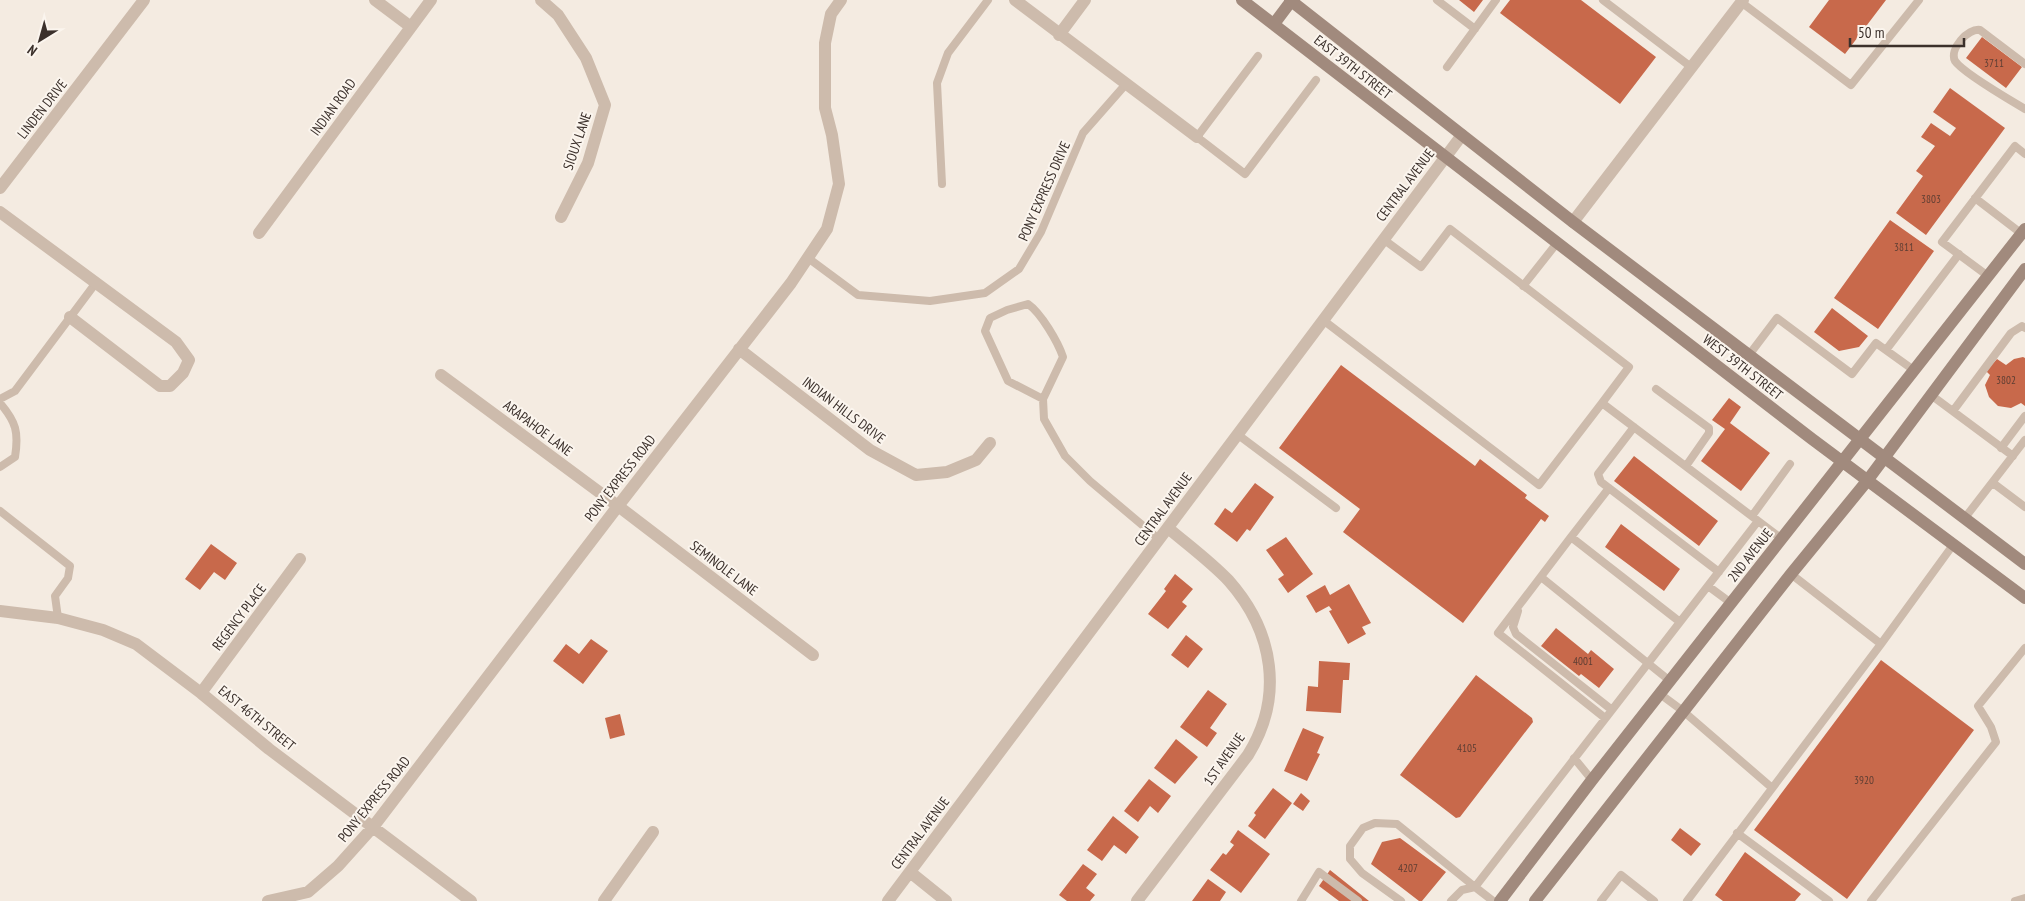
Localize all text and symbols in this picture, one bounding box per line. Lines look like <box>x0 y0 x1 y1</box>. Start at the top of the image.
north arrow <box>15 15 65 65</box>
scale bar <box>1850 15 1964 47</box>
text: 50 m <box>1858 23 1884 42</box>
street label: EAST 39TH STREET <box>1310 31 1396 103</box>
text: N <box>24 41 41 60</box>
house number: 3711 <box>1984 56 2004 70</box>
street label: INDIAN ROAD <box>306 75 360 139</box>
street label: LINDEN DRIVE <box>13 76 71 142</box>
street label: SIOUX LANE <box>559 110 595 172</box>
street label: PONY EXPRESS DRIVE <box>1014 138 1074 244</box>
street label: CENTRAL AVENUE <box>1372 145 1438 225</box>
house number: 3803 <box>1921 192 1941 206</box>
house number: 3811 <box>1894 240 1914 254</box>
street label: WEST 39TH STREET <box>1699 330 1787 404</box>
street label: INDIAN HILLS DRIVE <box>799 373 889 447</box>
house number: 3802 <box>1996 373 2016 387</box>
street label: ARAPAHOE LANE <box>500 396 576 460</box>
street label: PONY EXPRESS ROAD <box>581 431 659 525</box>
street label: CENTRAL AVENUE <box>1130 469 1196 549</box>
street label: 2ND AVENUE <box>1723 525 1777 585</box>
street label: SEMINOLE LANE <box>687 537 761 599</box>
street label: REGENCY PLACE <box>208 580 270 654</box>
house number: 4001 <box>1573 654 1593 668</box>
street label: EAST 46TH STREET <box>215 681 300 755</box>
street label: 1ST AVENUE <box>1199 729 1249 789</box>
house number: 4105 <box>1457 741 1477 755</box>
street label: PONY EXPRESS ROAD <box>334 752 414 846</box>
house number: 3920 <box>1854 773 1874 787</box>
street label: CENTRAL AVENUE <box>887 793 953 873</box>
house number: 4207 <box>1398 861 1418 875</box>

